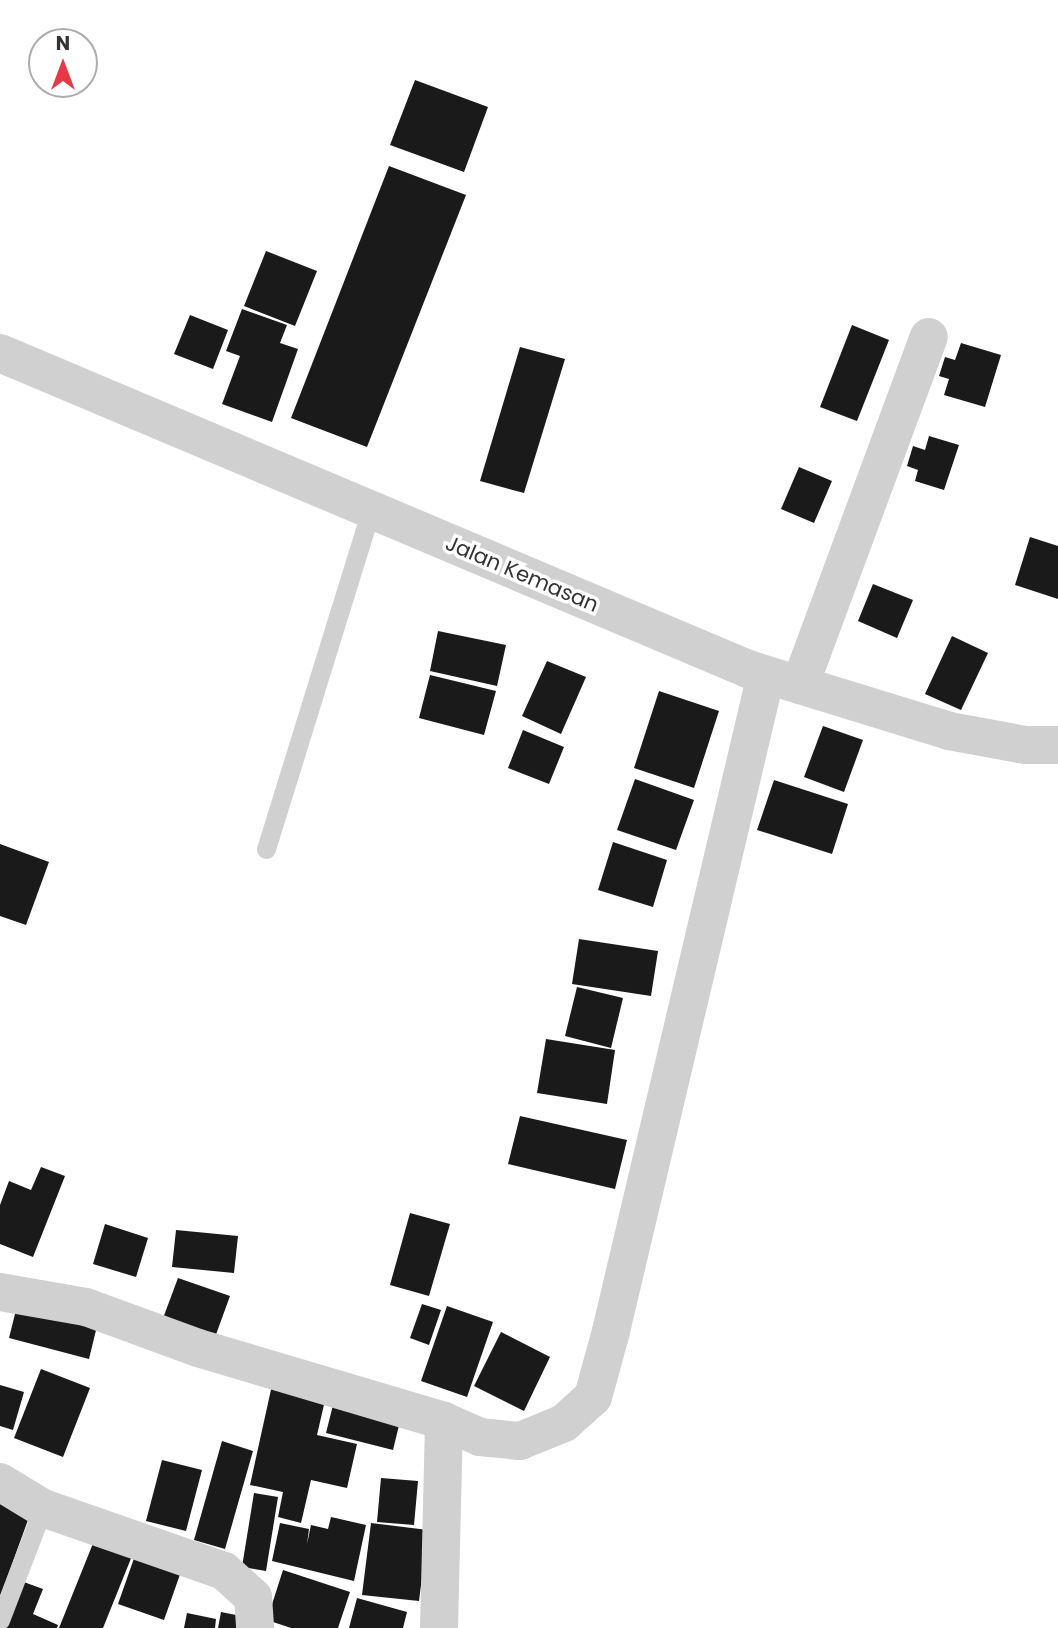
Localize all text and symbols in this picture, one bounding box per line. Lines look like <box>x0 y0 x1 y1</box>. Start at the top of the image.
north arrow <box>28 28 98 98</box>
text: N <box>56 30 70 57</box>
street label: Jalan Kemasan <box>442 530 602 618</box>

